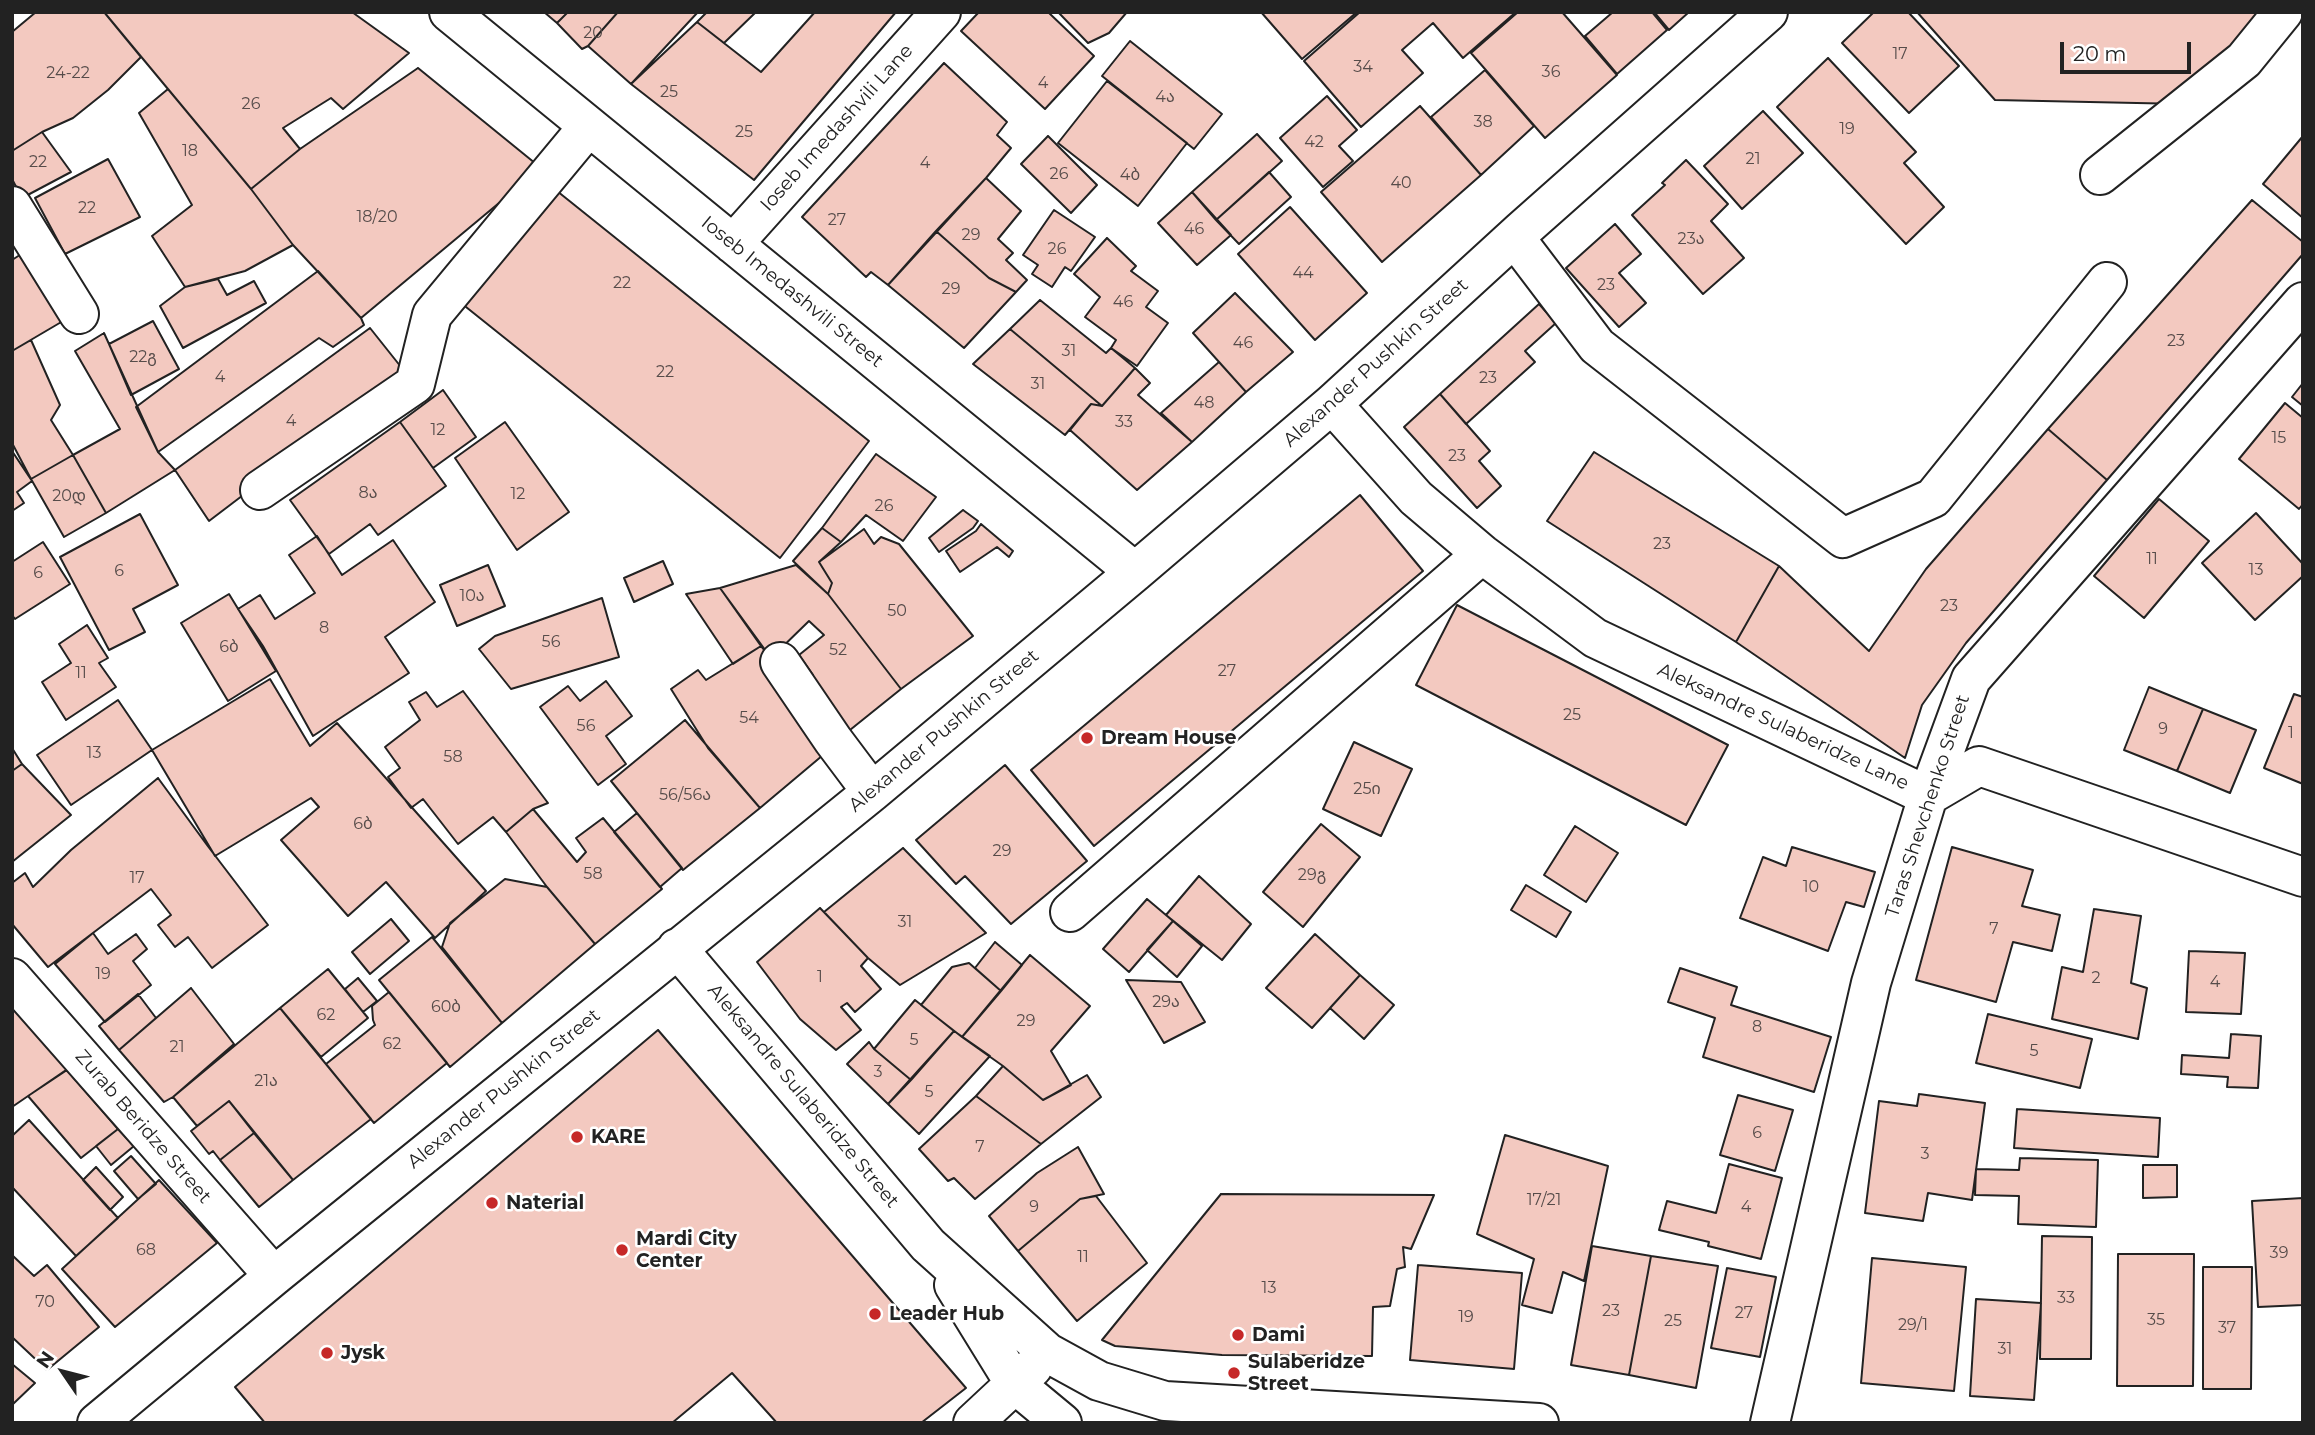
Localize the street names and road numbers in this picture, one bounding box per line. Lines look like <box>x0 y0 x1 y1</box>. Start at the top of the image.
street label: Ioseb Imedashvili Lane <box>756 40 918 216</box>
street label: Ioseb Imedashvili Street <box>696 211 888 373</box>
street label: Alexander Pushkin Street <box>1279 274 1473 452</box>
street label: Alexander Pushkin Street <box>844 645 1044 817</box>
street label: Aleksandre Sulaberidze Lane <box>1654 659 1912 795</box>
street label: Taras Shevchenko Street <box>1881 692 1975 920</box>
street label: Aleksandre Sulaberidze Street <box>703 979 903 1213</box>
street label: Alexander Pushkin Street <box>403 1004 605 1174</box>
street label: Zurab Beridze Street <box>70 1046 216 1208</box>

